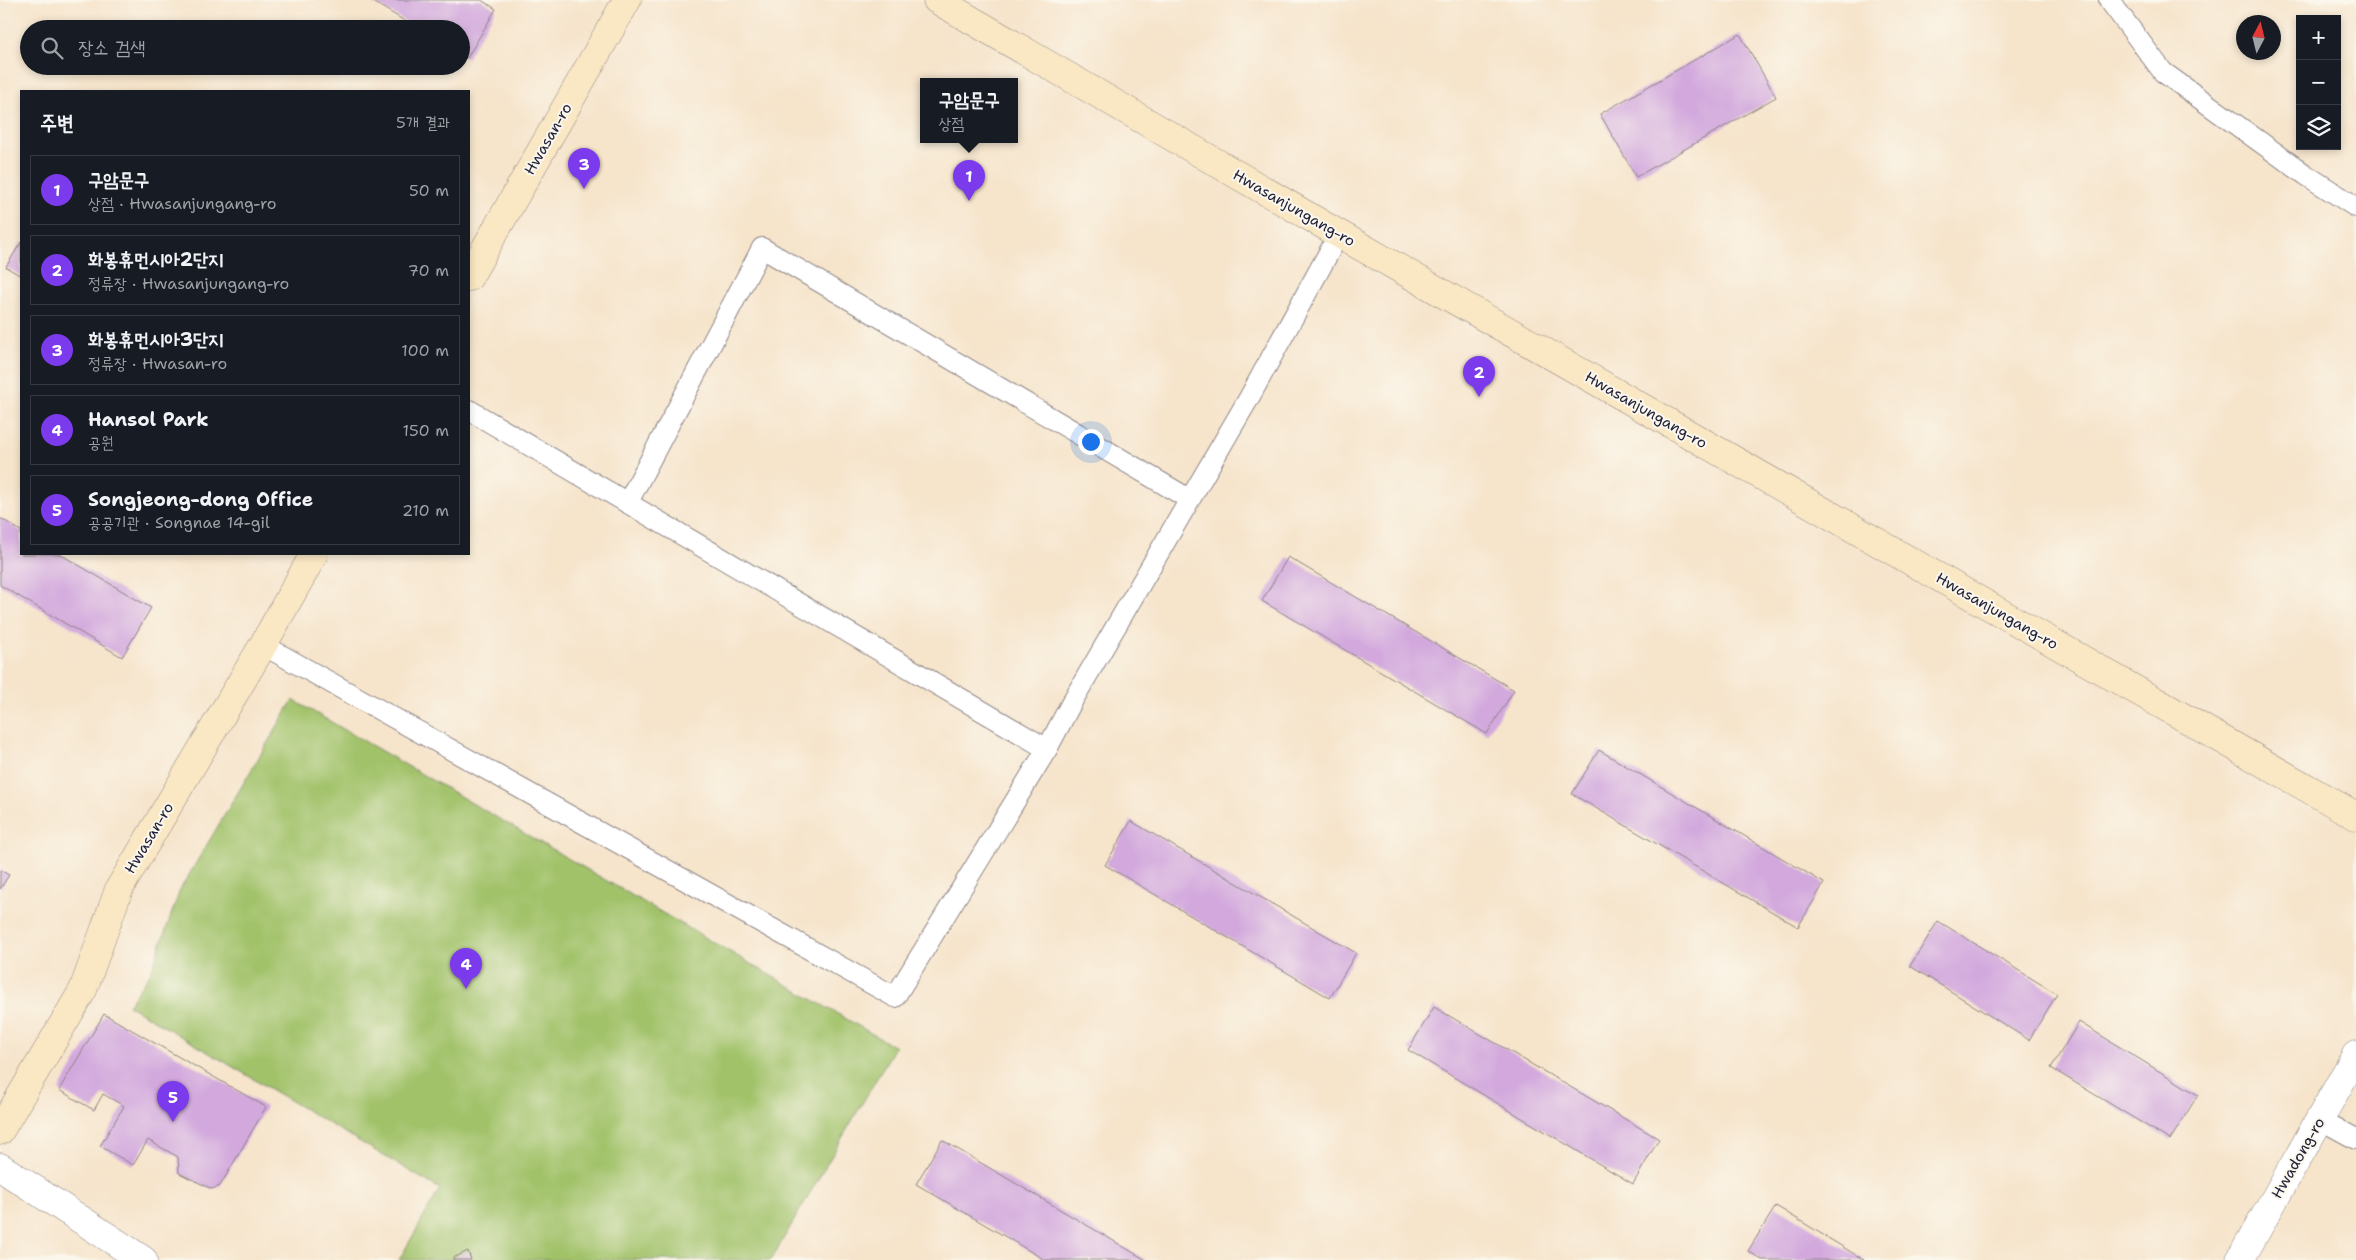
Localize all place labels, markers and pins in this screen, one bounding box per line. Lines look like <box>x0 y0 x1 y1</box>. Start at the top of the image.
pin: 3 <box>568 148 600 189</box>
pin: 1 <box>953 160 985 201</box>
pin: 2 <box>1463 356 1495 397</box>
pin: 4 <box>450 948 482 989</box>
pin: 5 <box>157 1081 189 1122</box>

